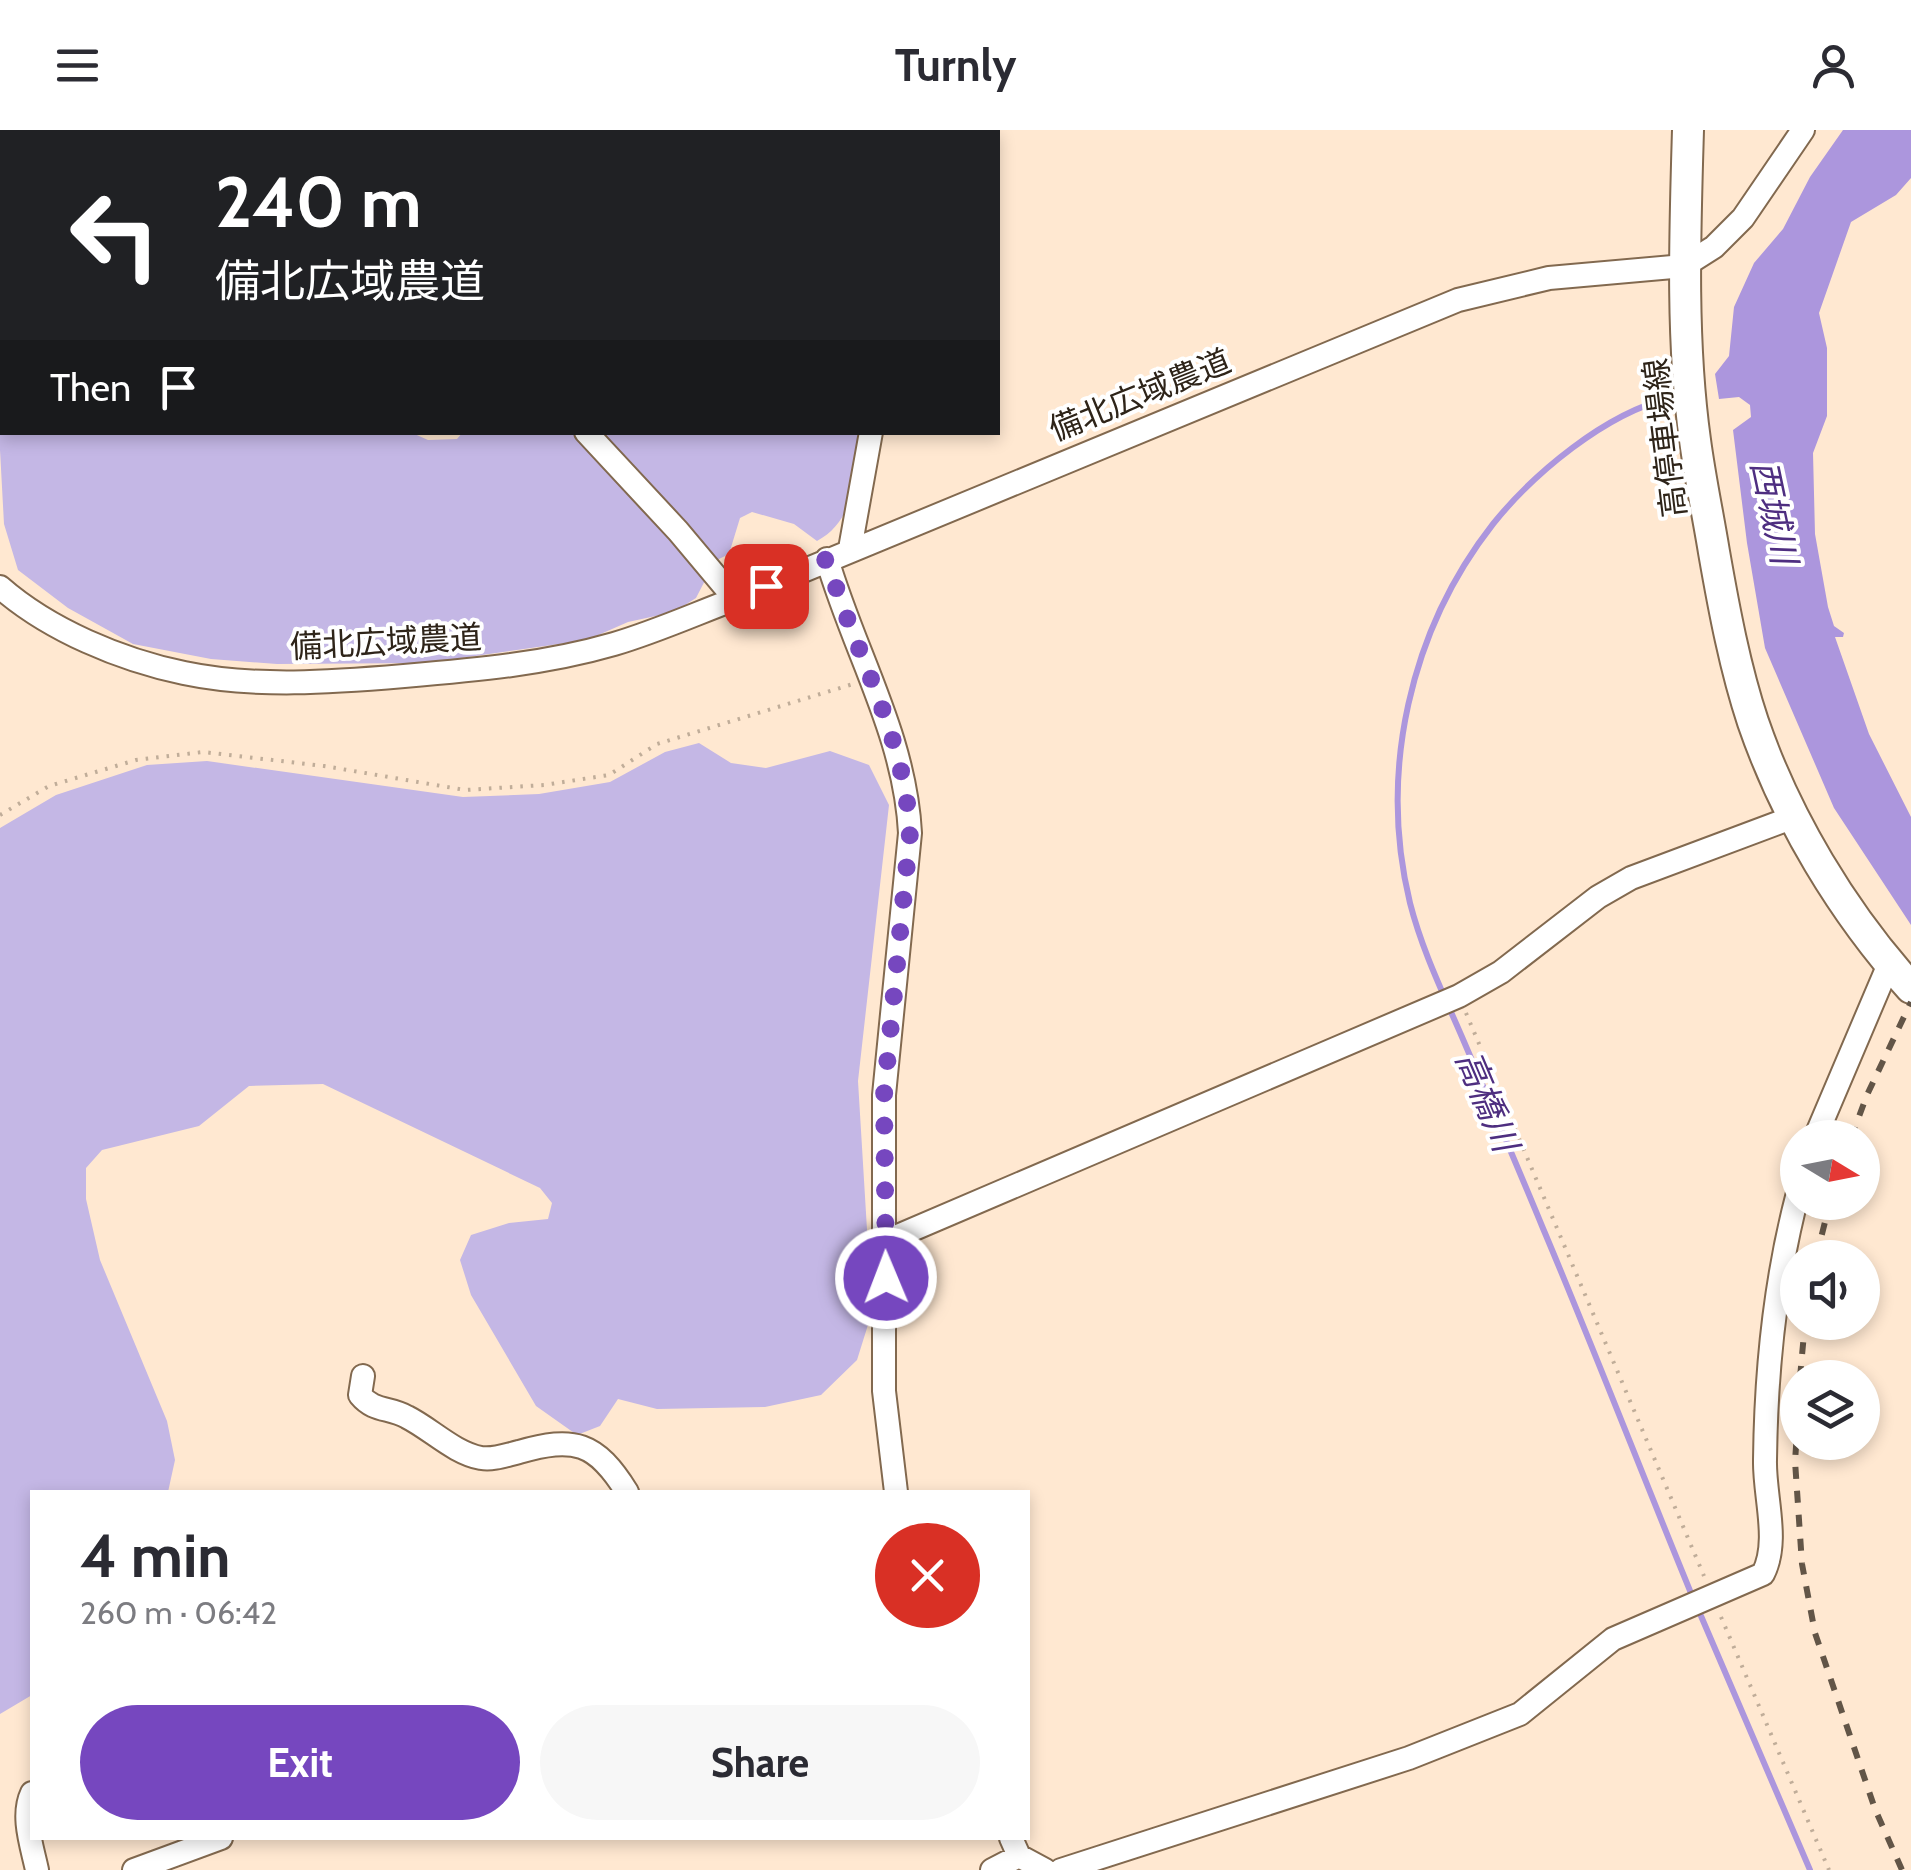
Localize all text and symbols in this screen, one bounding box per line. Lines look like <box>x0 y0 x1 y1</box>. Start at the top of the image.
icon: menu <box>50 38 105 93</box>
text: Turnly <box>895 38 1016 92</box>
icon: person <box>1806 38 1861 93</box>
text: 240 m <box>215 159 422 245</box>
icon: left <box>50 170 180 300</box>
text: 備北広域農道 <box>215 254 485 308</box>
street label: 備北広域農道 <box>1043 340 1236 449</box>
street label: 高停車場線 <box>1635 356 1694 520</box>
icon: arrive <box>151 360 206 415</box>
text: Then <box>50 364 131 411</box>
water label: 西城川 <box>1743 456 1807 572</box>
pin <box>724 544 809 629</box>
icon: arrive <box>739 559 794 614</box>
street label: 備北広域農道 <box>289 617 483 666</box>
water label: 高橋川 <box>1447 1044 1529 1161</box>
north arrow <box>1780 1120 1880 1220</box>
map controls <box>1780 1120 1880 1460</box>
position arrow <box>834 1226 938 1330</box>
button: sound <box>1780 1240 1880 1340</box>
button: layers <box>1780 1360 1880 1460</box>
text: 4 min <box>80 1519 230 1592</box>
button: close <box>875 1523 980 1628</box>
text: 260 m · 06:42 <box>80 1593 277 1632</box>
button: Exit <box>80 1705 520 1820</box>
button: Share <box>540 1705 980 1820</box>

